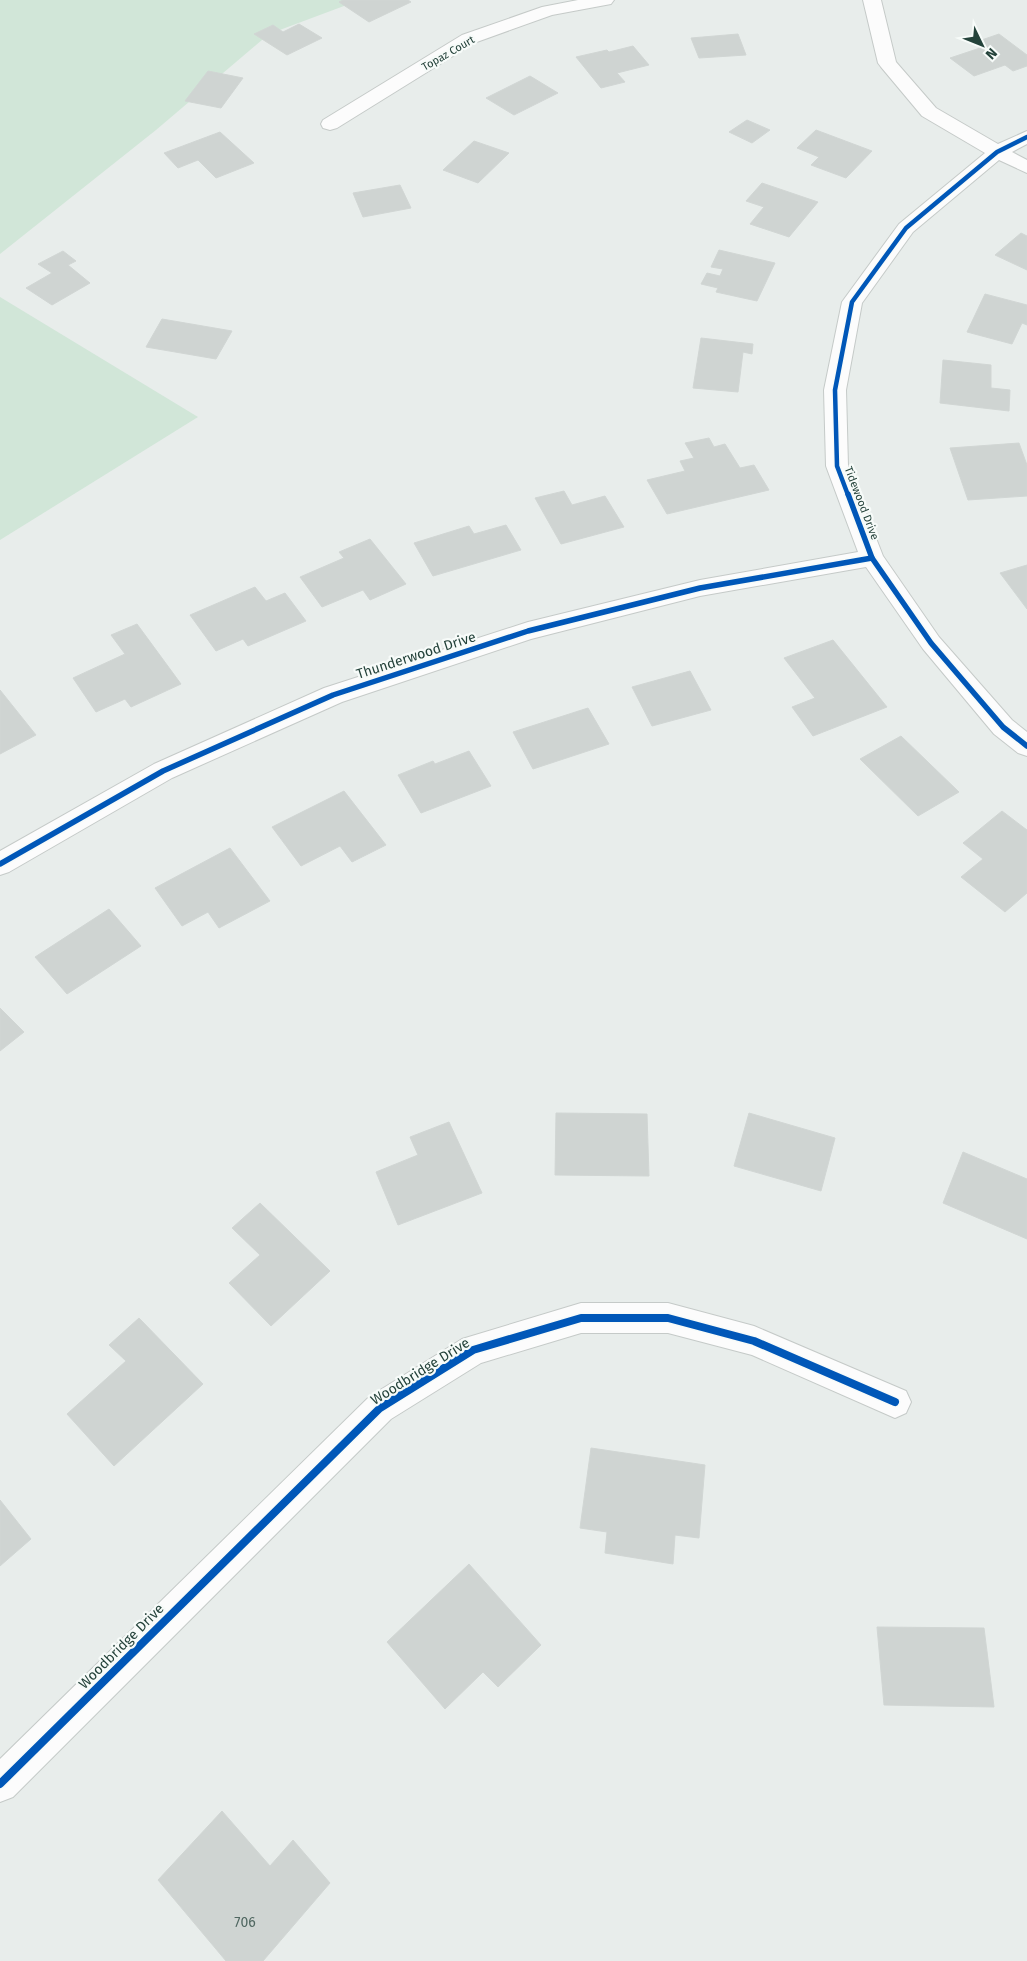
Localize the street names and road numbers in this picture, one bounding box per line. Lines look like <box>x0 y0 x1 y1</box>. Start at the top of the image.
street label: Topaz Court <box>420 33 477 74</box>
street label: Tidewood Drive <box>842 465 881 542</box>
street label: Thunderwood Drive <box>354 628 478 683</box>
street label: Woodbridge Drive <box>368 1334 473 1409</box>
street label: Woodbridge Drive <box>75 1600 167 1692</box>

